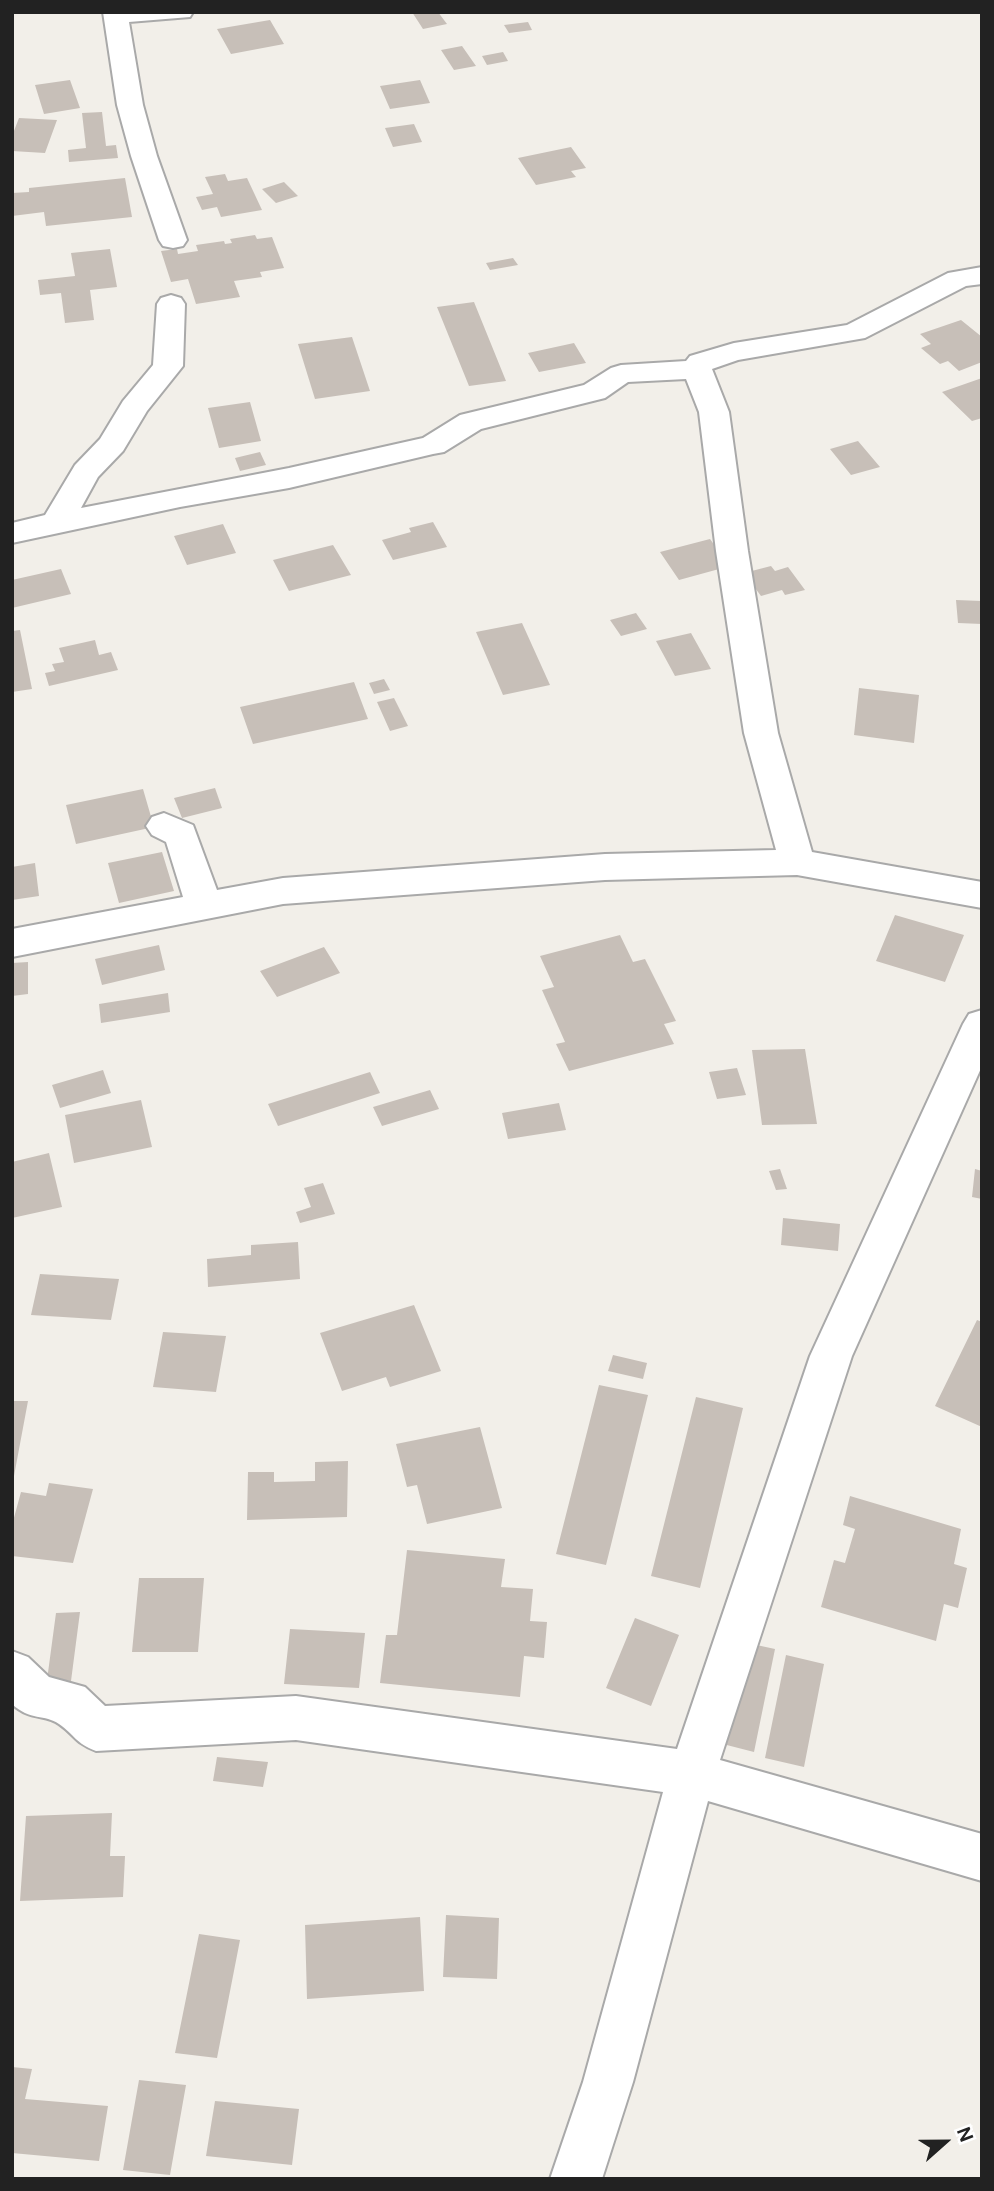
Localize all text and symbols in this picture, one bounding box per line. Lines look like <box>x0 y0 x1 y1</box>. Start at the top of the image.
north arrow <box>910 2107 980 2177</box>
text: N <box>951 2123 979 2145</box>

